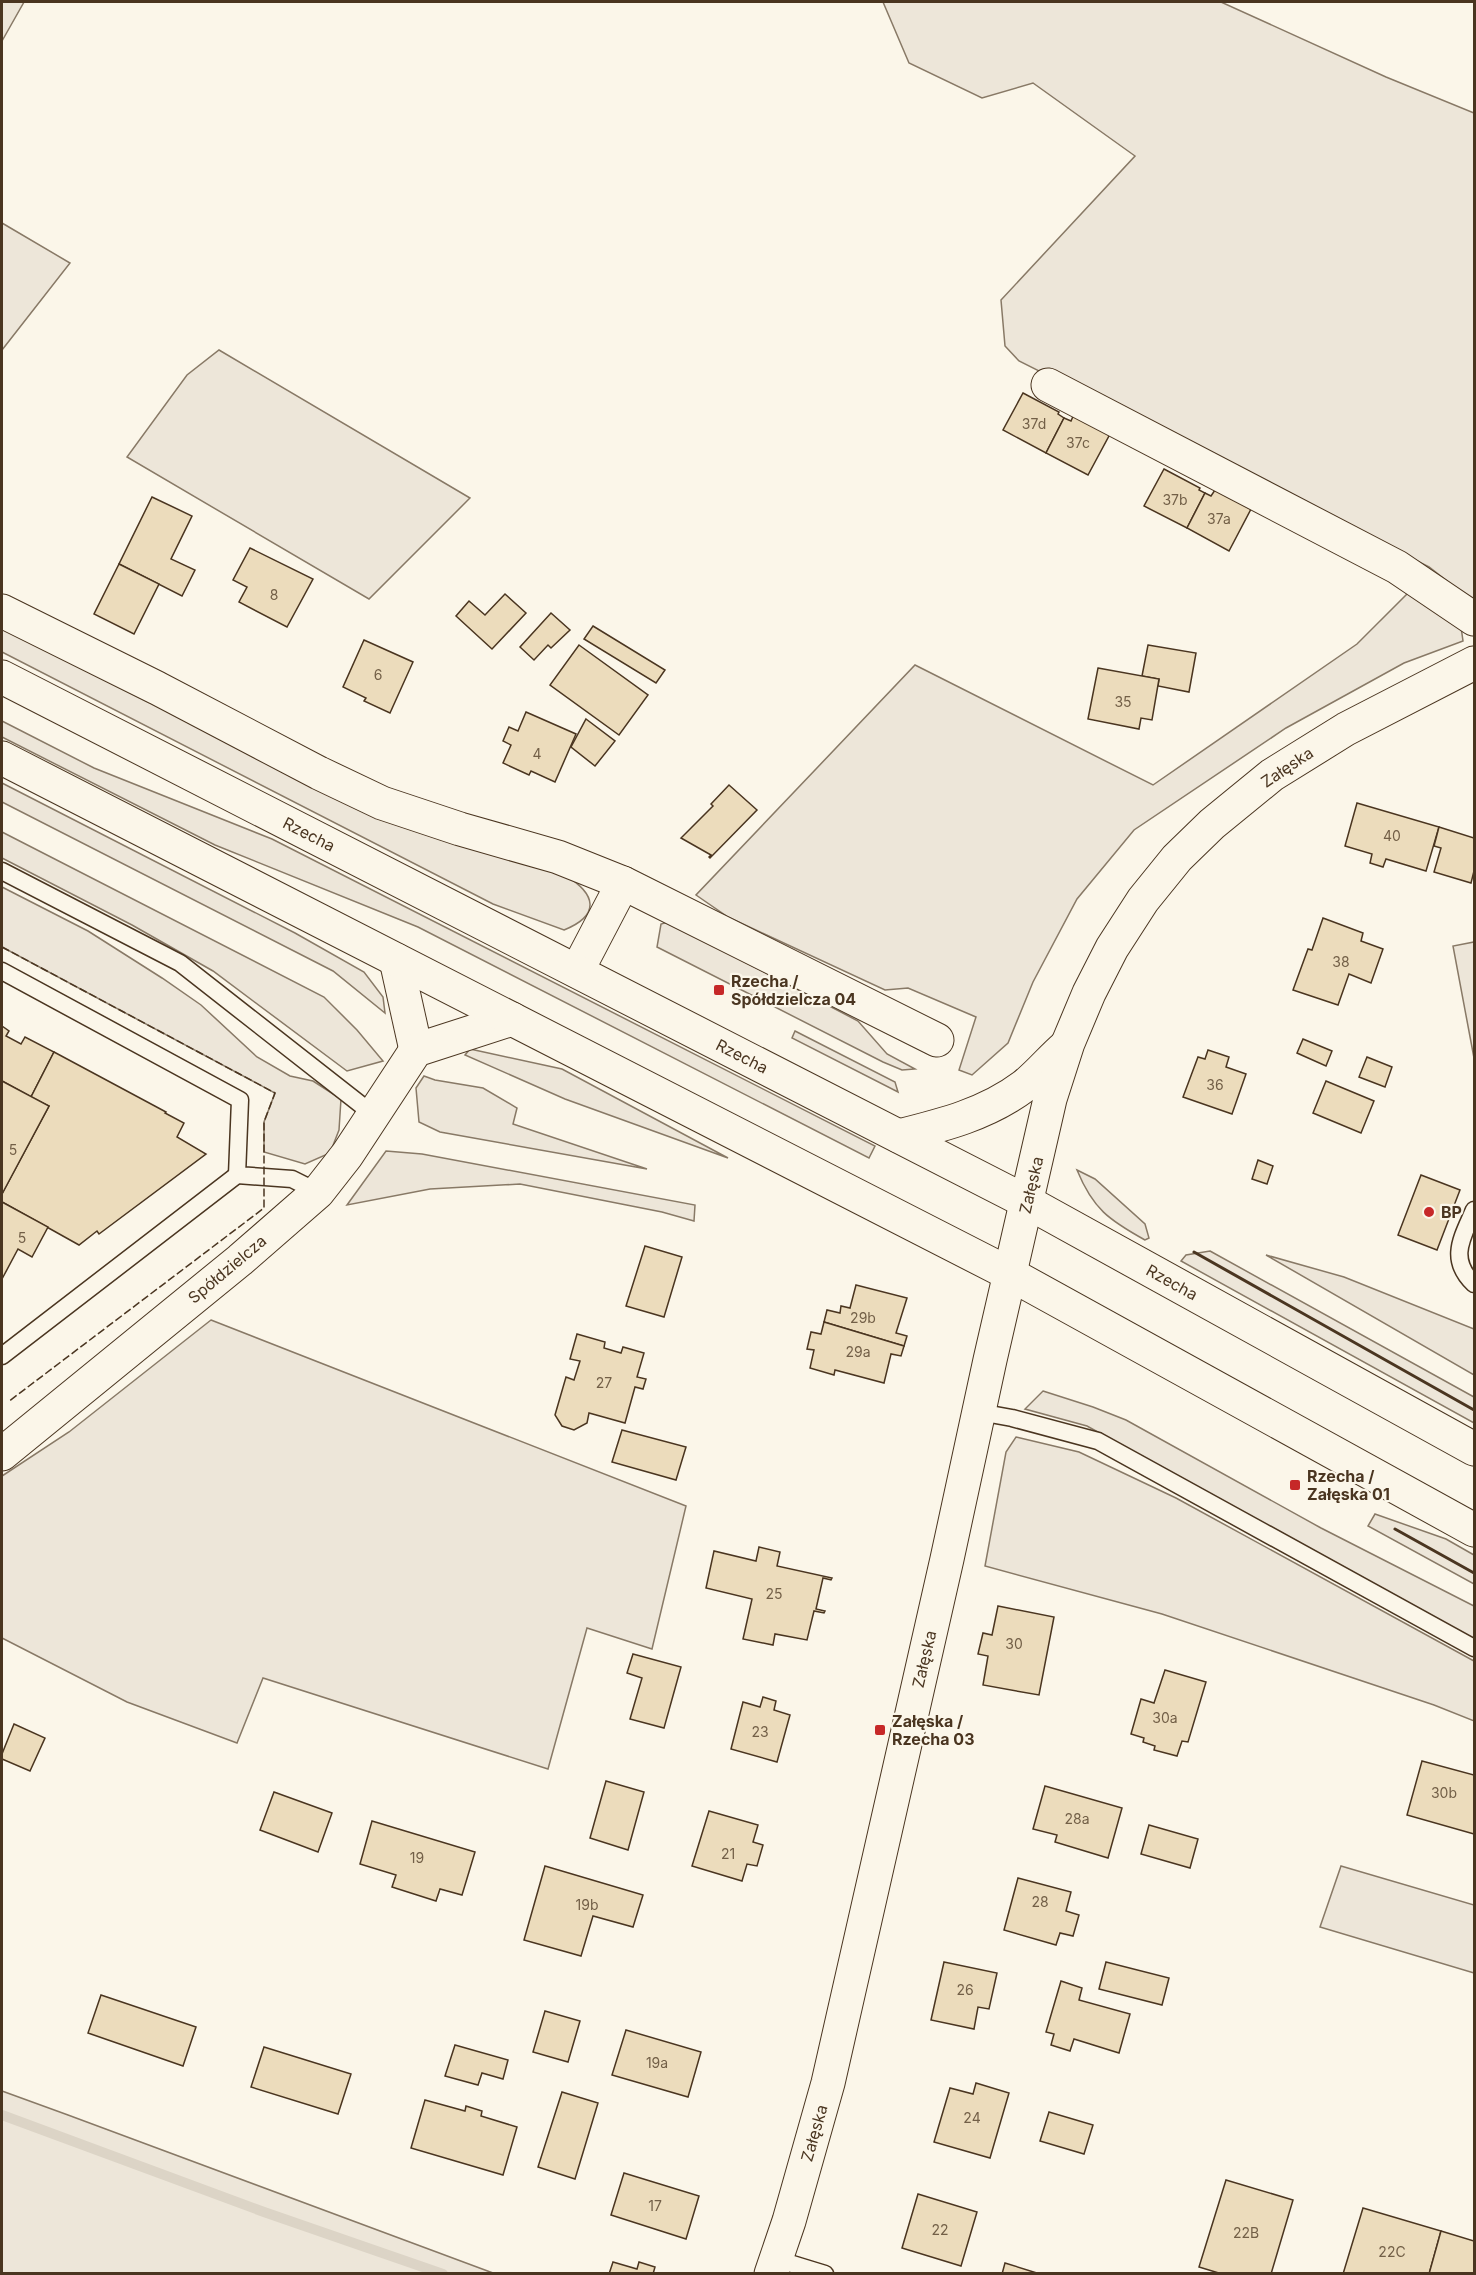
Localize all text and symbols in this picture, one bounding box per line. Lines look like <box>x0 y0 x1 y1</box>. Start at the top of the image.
house number: 37d <box>1022 415 1046 432</box>
house number: 37c <box>1066 434 1090 451</box>
house number: 37b <box>1162 491 1188 508</box>
house number: 37a <box>1207 510 1231 527</box>
house number: 8 <box>270 586 278 603</box>
house number: 6 <box>374 666 382 683</box>
house number: 35 <box>1114 693 1132 710</box>
street label: Załęska <box>1257 742 1317 792</box>
house number: 4 <box>532 745 542 762</box>
street label: Rzecha <box>280 812 338 856</box>
house number: 40 <box>1383 827 1401 844</box>
house number: 38 <box>1332 953 1350 970</box>
place label: Rzecha / Spółdzielcza 04 <box>731 971 856 1009</box>
marker: Rzecha / Spółdzielcza 04 <box>712 983 726 997</box>
street label: Rzecha <box>713 1034 771 1078</box>
house number: 36 <box>1206 1076 1224 1093</box>
house number: 5 <box>9 1141 17 1158</box>
street label: Załęska <box>1015 1154 1047 1216</box>
place label: BP <box>1441 1202 1462 1222</box>
marker: BP <box>1422 1205 1436 1219</box>
house number: 5 <box>18 1229 26 1246</box>
street label: Spółdzielcza <box>184 1230 270 1308</box>
street label: Rzecha <box>1143 1260 1201 1304</box>
house number: 29b <box>850 1309 876 1326</box>
house number: 29a <box>845 1343 871 1360</box>
house number: 27 <box>596 1374 612 1391</box>
place label: Rzecha / Załęska 01 <box>1307 1466 1390 1504</box>
marker: Rzecha / Załęska 01 <box>1288 1478 1302 1492</box>
house number: 25 <box>765 1585 783 1602</box>
street label: Załęska <box>908 1628 940 1690</box>
house number: 30 <box>1005 1635 1023 1652</box>
house number: 30a <box>1152 1709 1178 1726</box>
place label: Załęska / Rzecha 03 <box>892 1711 974 1749</box>
house number: 23 <box>751 1723 769 1740</box>
marker: Załęska / Rzecha 03 <box>873 1723 887 1737</box>
house number: 30b <box>1431 1784 1457 1801</box>
house number: 28a <box>1064 1810 1090 1827</box>
house number: 21 <box>721 1845 735 1862</box>
house number: 19 <box>410 1849 424 1866</box>
house number: 28 <box>1031 1893 1049 1910</box>
house number: 19b <box>576 1896 598 1913</box>
house number: 26 <box>956 1981 974 1998</box>
house number: 19a <box>646 2054 668 2071</box>
street label: Załęska <box>796 2102 832 2164</box>
house number: 24 <box>963 2109 981 2126</box>
house number: 17 <box>648 2197 662 2214</box>
house number: 22 <box>931 2221 949 2238</box>
house number: 22B <box>1233 2224 1259 2241</box>
house number: 22C <box>1378 2243 1406 2260</box>

